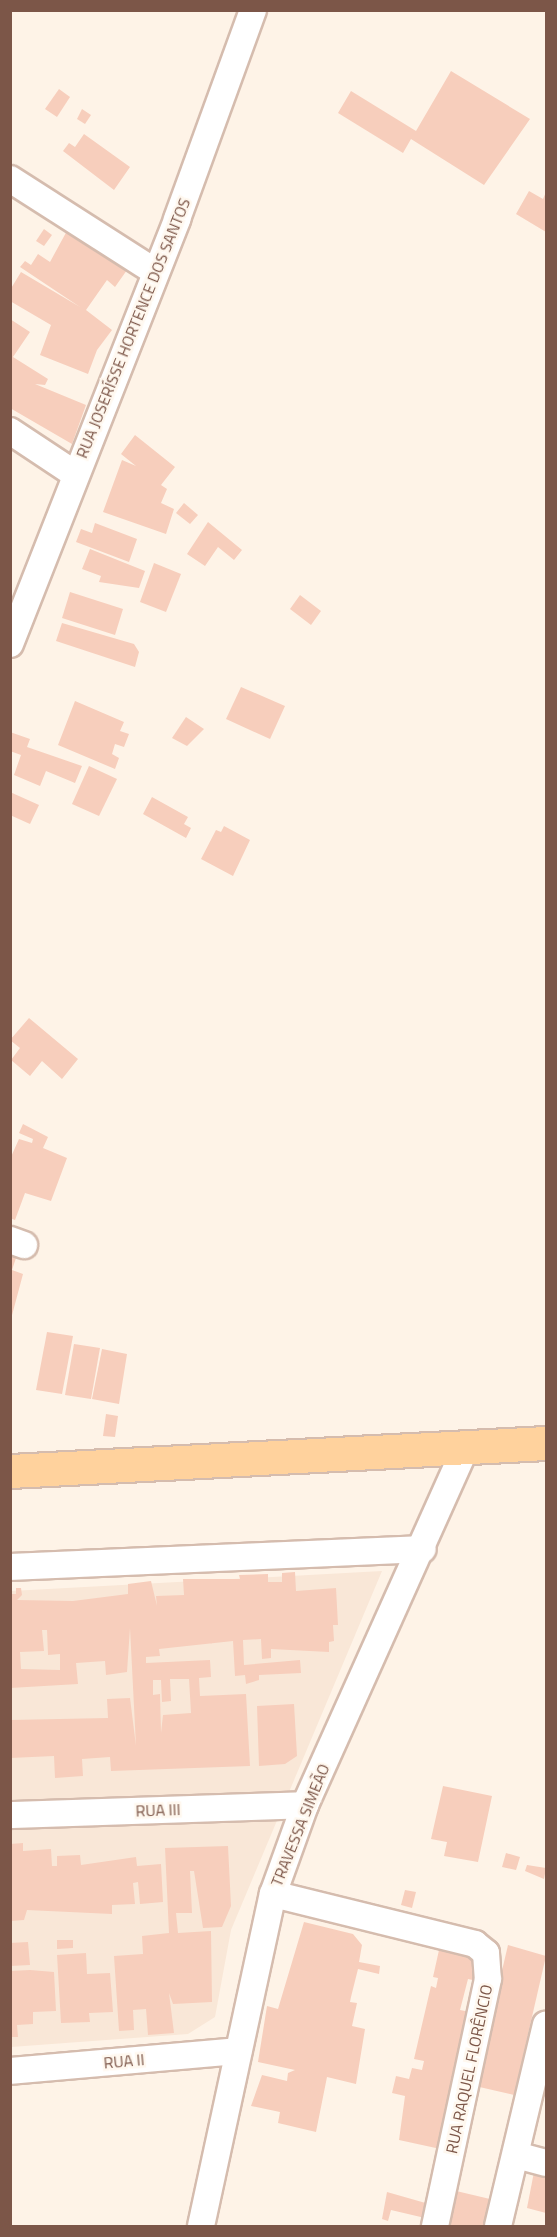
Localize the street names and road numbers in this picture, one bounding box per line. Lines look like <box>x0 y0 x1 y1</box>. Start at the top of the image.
street label: RUA JOSERÍSSE HORTENCE DOS SANTOS <box>72 195 194 461</box>
street label: TRAVESSA SIMEÃO <box>267 1761 333 1889</box>
street label: RUA III <box>135 1800 181 1820</box>
street label: RUA RAQUEL FLORÊNCIO <box>442 1983 496 2155</box>
street label: RUA II <box>103 2050 145 2072</box>

